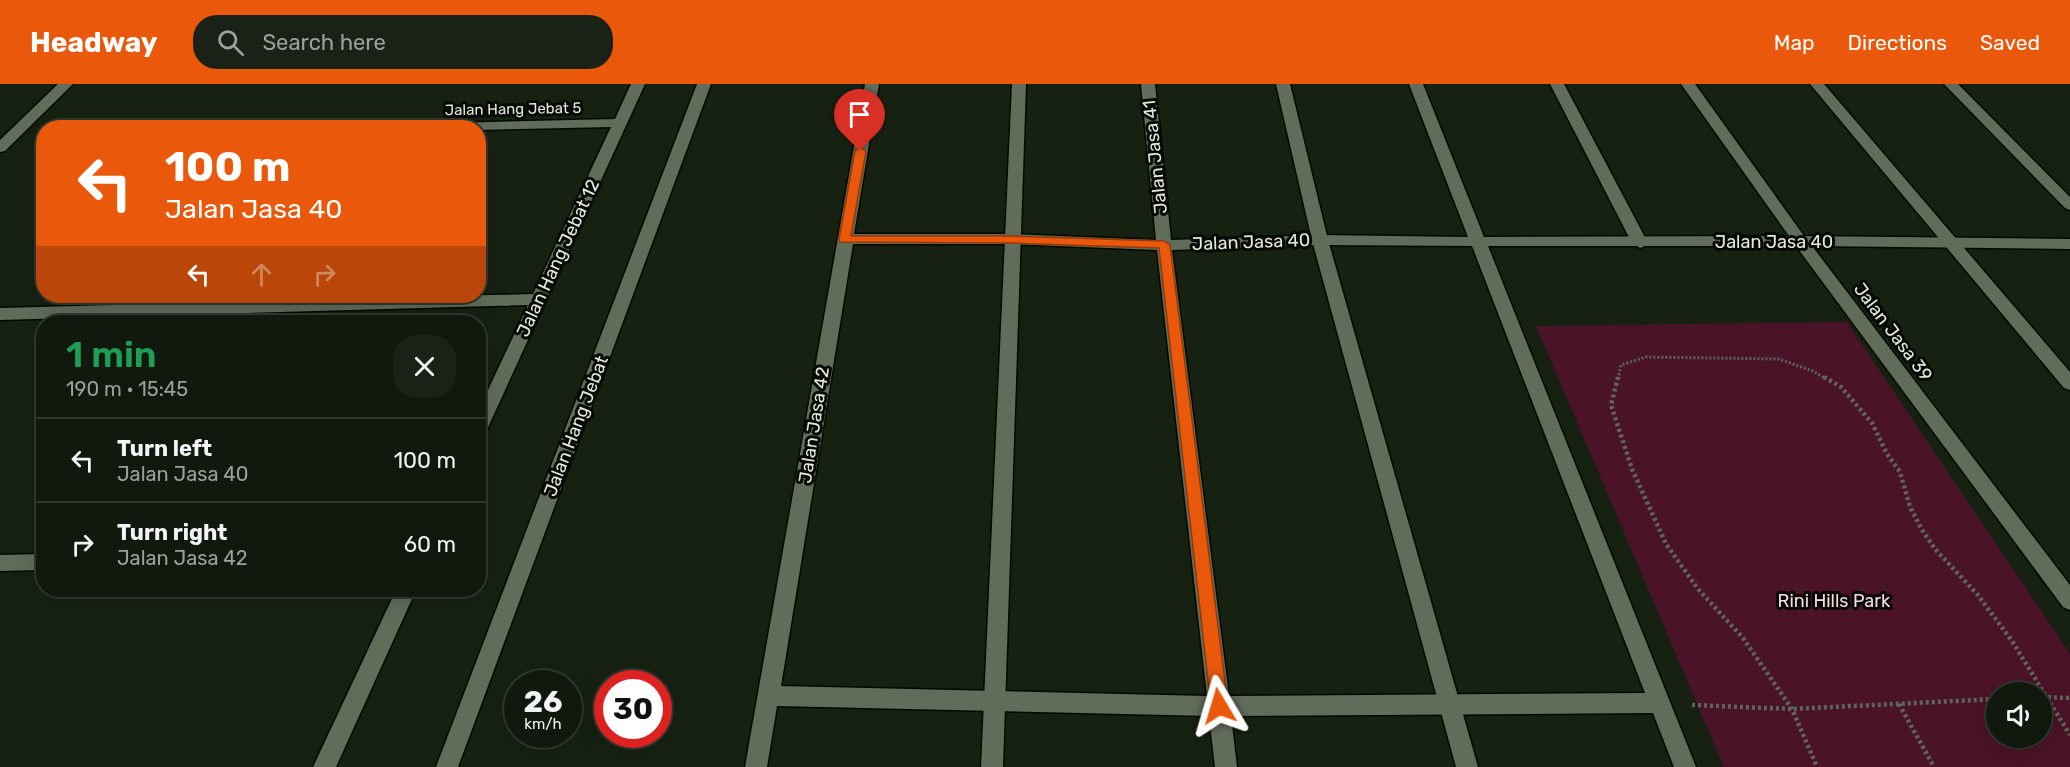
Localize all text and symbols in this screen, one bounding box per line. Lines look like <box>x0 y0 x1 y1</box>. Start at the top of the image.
search box <box>193 15 613 69</box>
text: Headway <box>30 26 157 59</box>
icon: search <box>214 26 247 59</box>
text: Search here <box>262 29 386 56</box>
text: Map <box>1774 30 1815 55</box>
text: Directions <box>1848 30 1947 55</box>
text: Saved <box>1980 30 2040 55</box>
pin <box>834 89 885 151</box>
icon: arrive <box>843 98 876 131</box>
street label: Jalan Hang Jebat 5 <box>445 99 582 119</box>
street label: Jalan Jasa 41 <box>1138 99 1172 215</box>
text: 100 m <box>165 142 290 192</box>
icon: left <box>66 144 144 222</box>
street label: Jalan Hang Jebat 12 <box>512 176 604 340</box>
text: Jalan Jasa 40 <box>165 193 342 225</box>
street label: Jalan Jasa 40 <box>1191 229 1311 255</box>
street label: Jalan Jasa 40 <box>1715 231 1833 253</box>
icon: left <box>182 258 215 291</box>
icon: ahead <box>245 258 278 291</box>
icon: right <box>308 258 341 291</box>
street label: Jalan Jasa 39 <box>1849 279 1937 385</box>
text: 1 min <box>66 333 157 376</box>
button: close <box>393 335 456 398</box>
street label: Jalan Hang Jebat <box>539 353 613 499</box>
street label: Jalan Jasa 42 <box>794 365 834 485</box>
text: 190 m · 15:45 <box>66 377 188 401</box>
text: Turn left <box>117 435 212 462</box>
icon: left <box>66 444 99 477</box>
text: 100 m <box>394 447 456 474</box>
text: Jalan Jasa 40 <box>117 462 248 486</box>
text: Turn right <box>117 519 227 546</box>
icon: right <box>66 528 99 561</box>
text: 60 m <box>404 531 456 558</box>
text: Jalan Jasa 42 <box>117 546 248 570</box>
park label: Rini Hills Park <box>1778 590 1891 612</box>
speed limit sign: 30 <box>594 670 672 748</box>
position arrow <box>1187 674 1251 738</box>
map controls <box>1986 682 2052 748</box>
button: sound <box>1986 682 2052 748</box>
text: 26 <box>523 684 563 720</box>
text: km/h <box>524 715 562 733</box>

